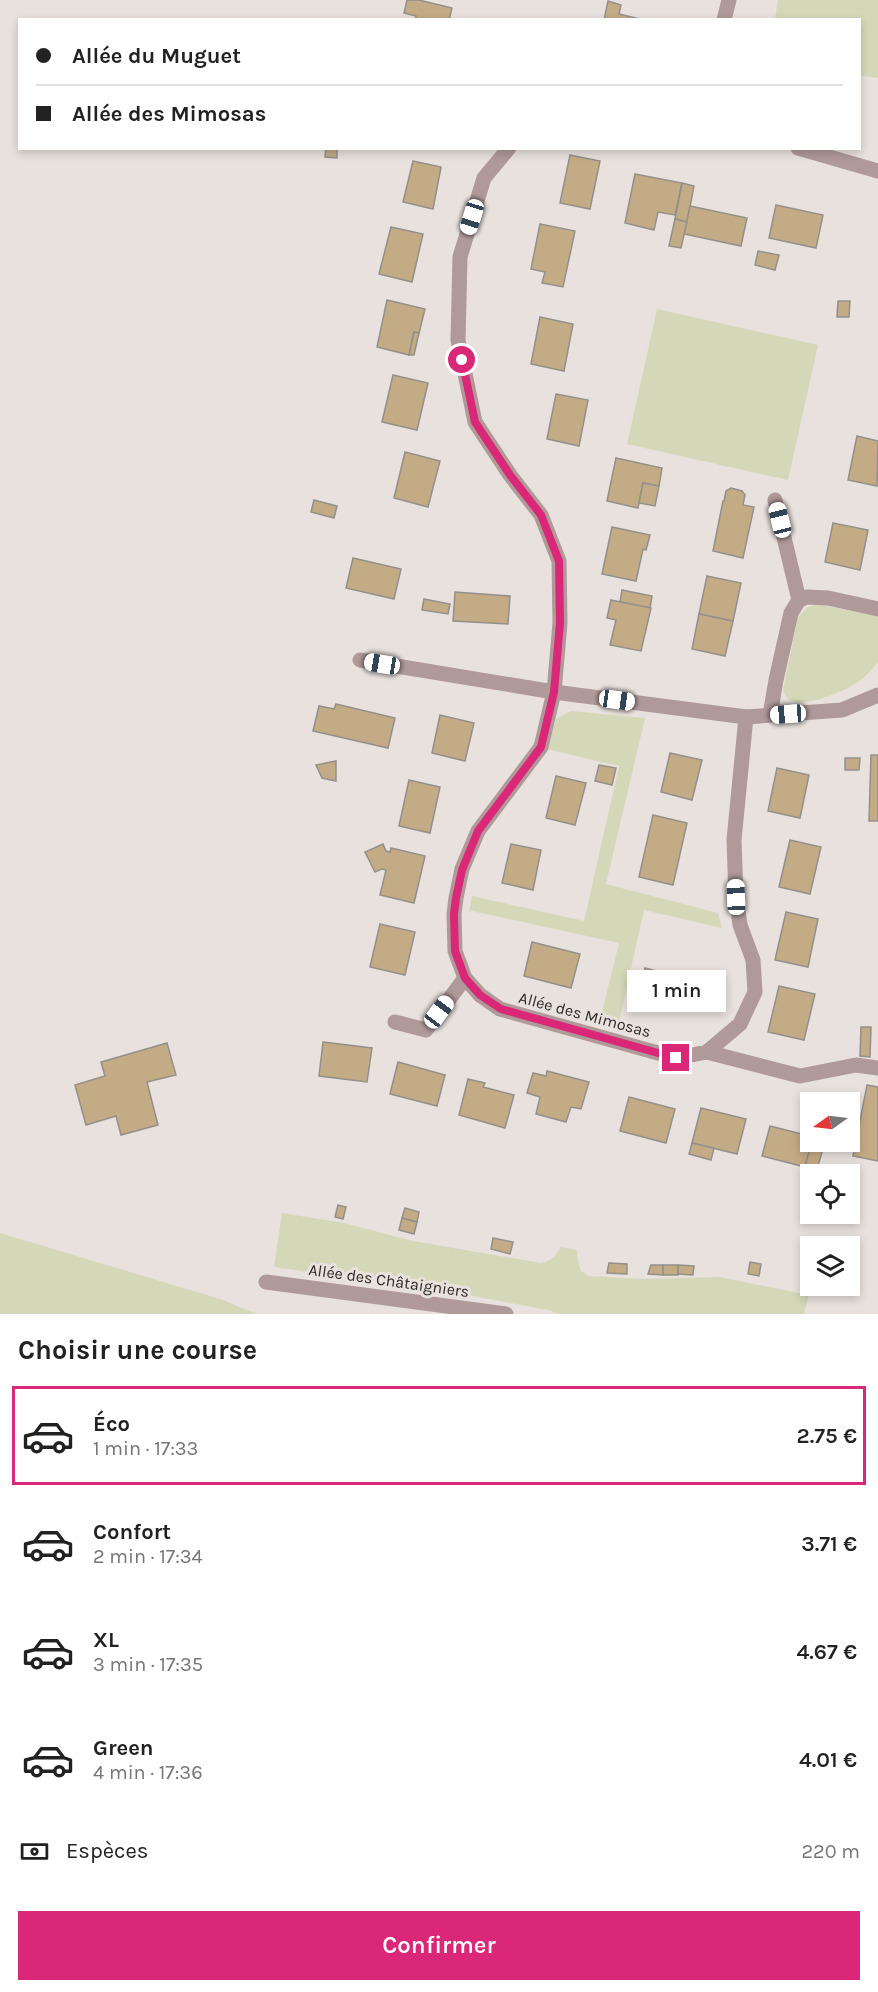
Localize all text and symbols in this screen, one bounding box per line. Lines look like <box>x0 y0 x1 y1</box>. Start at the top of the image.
text: Allée du Muguet <box>72 43 241 69</box>
text: Allée des Mimosas <box>72 101 266 127</box>
car <box>458 197 486 237</box>
route start <box>448 346 475 373</box>
car <box>767 500 793 540</box>
car <box>363 652 401 676</box>
car <box>598 689 636 711</box>
car <box>769 704 807 724</box>
car <box>726 879 746 915</box>
callout: 1 min <box>626 971 726 1013</box>
text: 1 min <box>652 979 701 1002</box>
street label: Allée des Mimosas <box>517 988 653 1041</box>
car <box>421 992 457 1032</box>
route end <box>662 1044 689 1071</box>
north arrow <box>800 1092 860 1152</box>
map controls <box>800 1092 860 1296</box>
button: locate <box>800 1164 860 1224</box>
button: layers <box>800 1236 860 1296</box>
street label: Allée des Châtaigniers <box>307 1260 470 1301</box>
text: Choisir une course <box>18 1334 257 1366</box>
icon: car <box>21 1409 75 1463</box>
text: Éco <box>93 1411 130 1437</box>
text: 2.75 € <box>797 1423 857 1449</box>
text: 1 min · 17:33 <box>93 1437 198 1460</box>
icon: car <box>21 1517 75 1571</box>
text: Confort <box>93 1519 171 1545</box>
text: 3.71 € <box>801 1531 857 1557</box>
text: 2 min · 17:34 <box>93 1545 203 1568</box>
icon: car <box>21 1625 75 1679</box>
text: XL <box>93 1627 119 1653</box>
text: 4.67 € <box>796 1639 857 1665</box>
text: 3 min · 17:35 <box>93 1653 203 1676</box>
icon: car <box>21 1733 75 1787</box>
text: Green <box>93 1735 154 1761</box>
text: 4.01 € <box>799 1747 857 1773</box>
text: 4 min · 17:36 <box>93 1761 203 1784</box>
icon: cash <box>18 1835 51 1868</box>
text: Espèces <box>66 1838 148 1864</box>
text: 220 m <box>801 1840 860 1863</box>
button: Confirmer <box>18 1911 860 1980</box>

